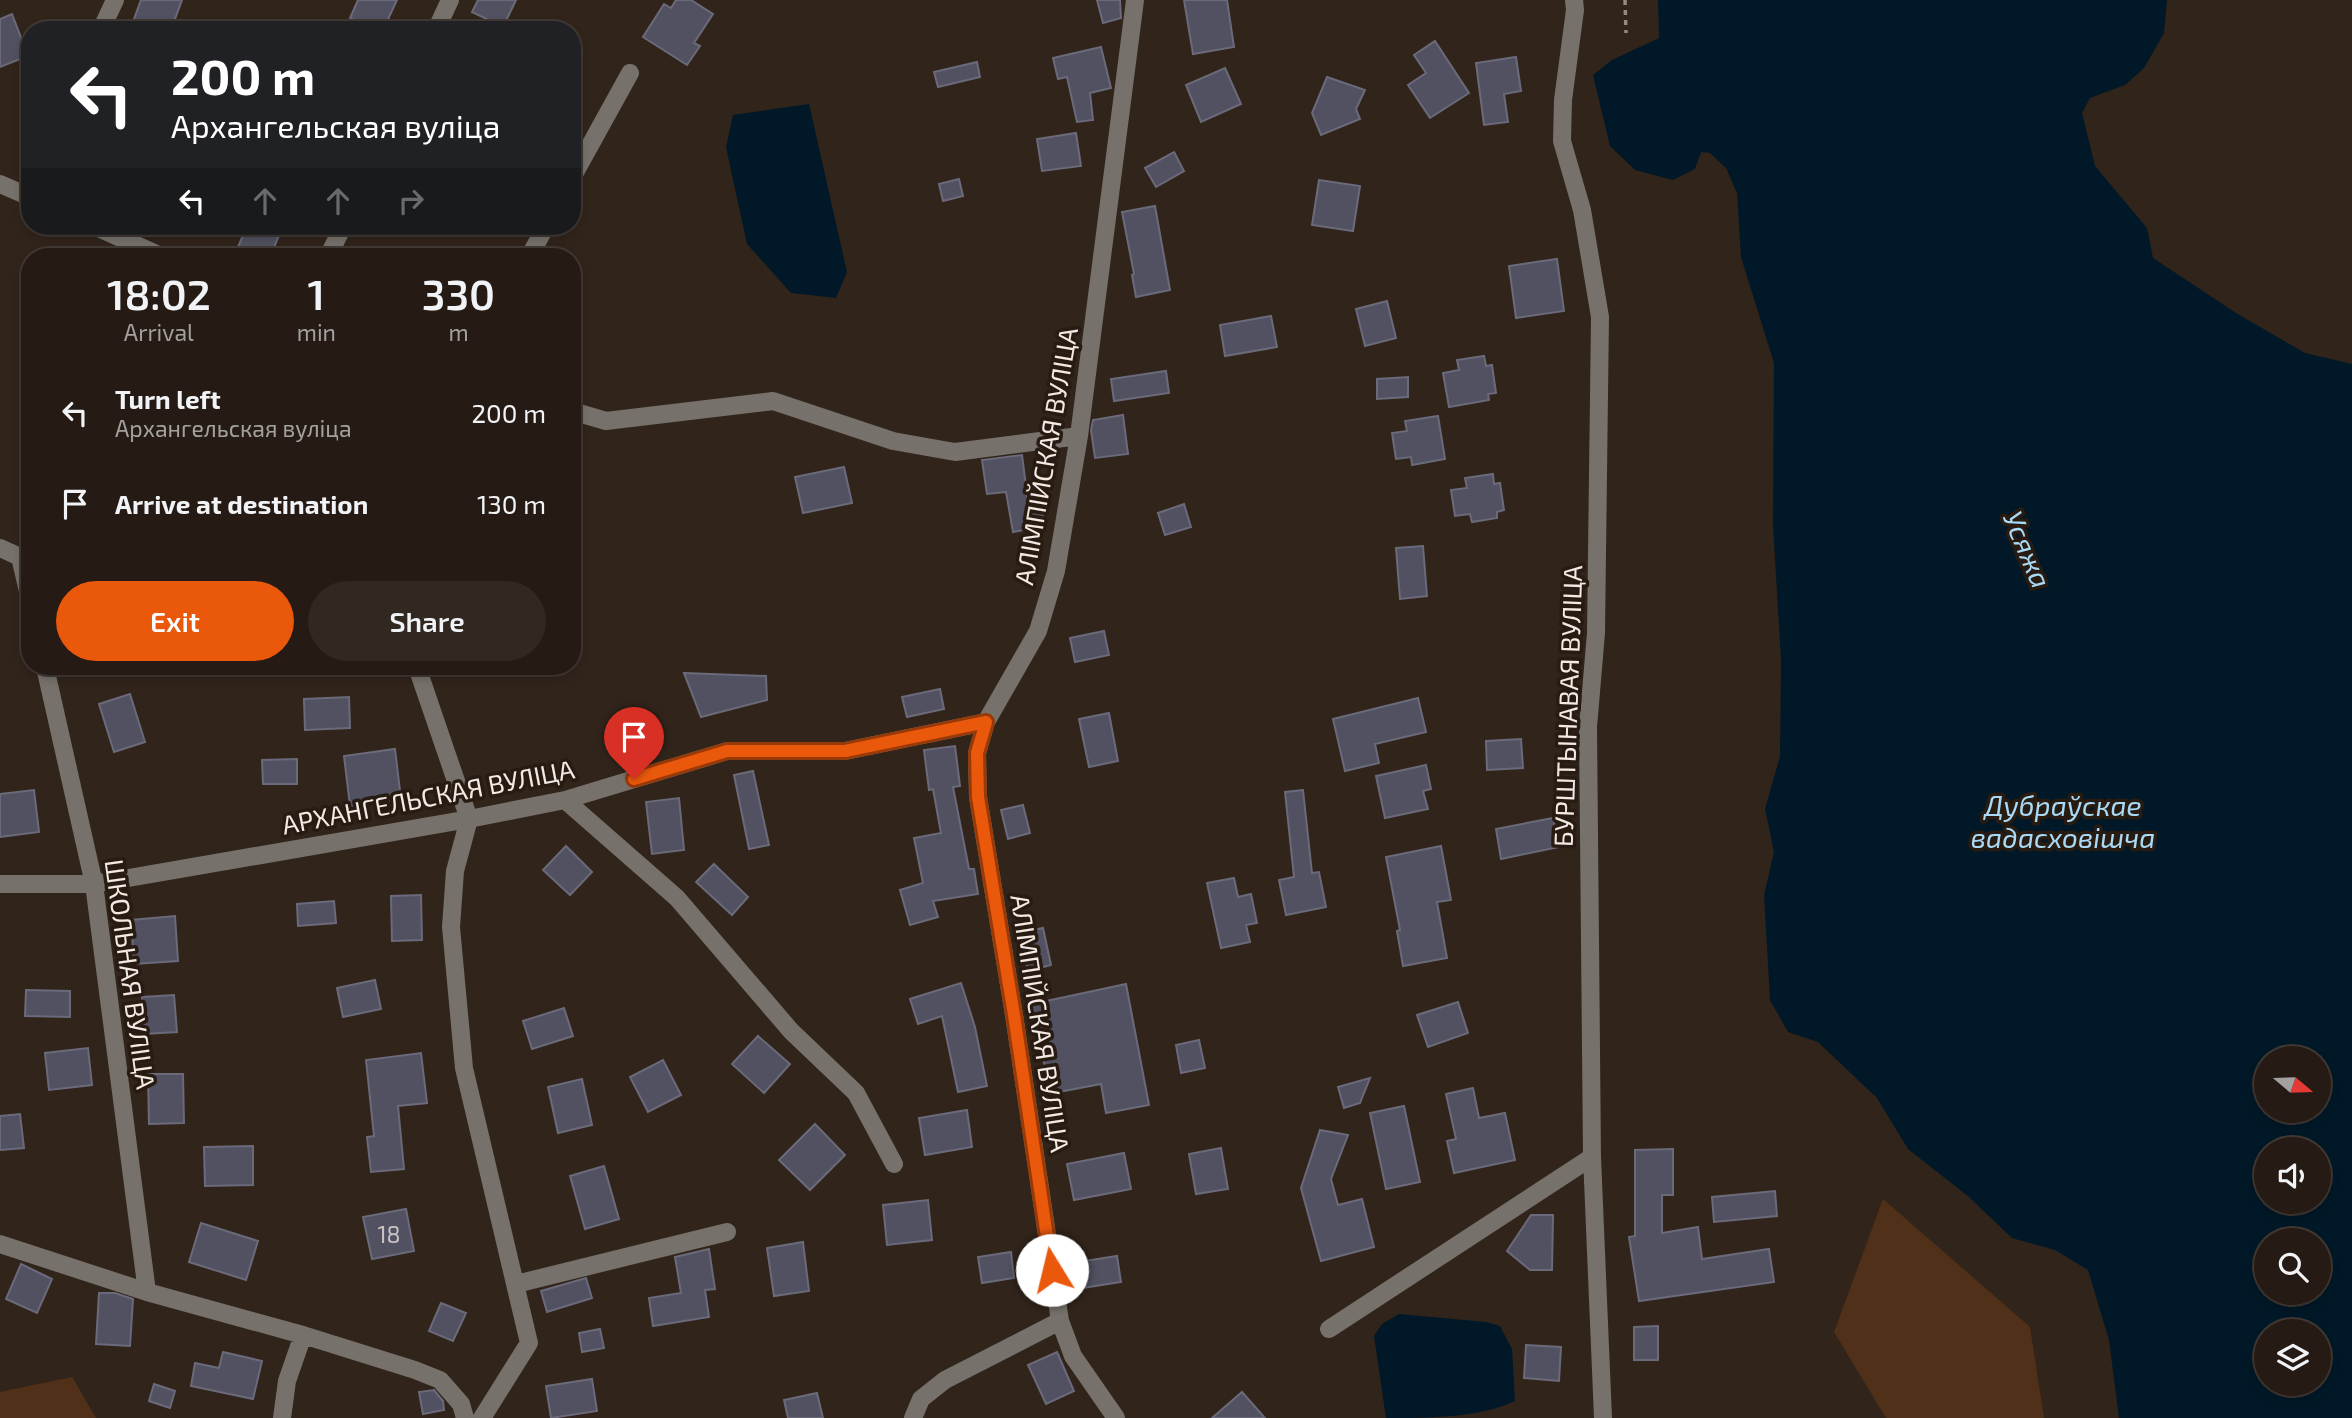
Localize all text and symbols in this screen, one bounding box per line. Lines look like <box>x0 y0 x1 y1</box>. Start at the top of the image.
text: 200 m <box>171 46 315 105</box>
icon: left <box>56 49 147 140</box>
text: Архангельская вуліца <box>171 106 500 144</box>
icon: left <box>173 182 211 220</box>
icon: ahead <box>246 182 284 220</box>
icon: ahead <box>319 182 357 220</box>
icon: right <box>392 182 430 220</box>
text: 18:02 <box>107 268 211 318</box>
text: 1 <box>308 268 325 318</box>
text: 330 <box>422 268 495 318</box>
text: Arrival <box>124 318 194 346</box>
text: min <box>297 318 336 346</box>
text: m <box>448 318 469 346</box>
street label: АЛІМПІЙСКАЯ ВУЛІЦА <box>1007 325 1083 587</box>
text: Turn left <box>115 383 221 414</box>
icon: left <box>56 394 94 432</box>
text: 200 m <box>471 397 546 428</box>
text: Архангельская вуліца <box>115 414 352 442</box>
icon: arrive <box>56 485 94 523</box>
text: Arrive at destination <box>115 488 368 519</box>
text: 130 m <box>477 488 546 519</box>
water label: Усяжа <box>1997 505 2059 593</box>
street label: БУРШТЫНАВАЯ ВУЛІЦА <box>1547 565 1587 847</box>
button: Exit <box>56 581 294 661</box>
button: Share <box>308 581 546 661</box>
pin <box>604 707 664 779</box>
icon: arrive <box>615 718 653 756</box>
street label: АРХАНГЕЛЬСКАЯ ВУЛІЦА <box>279 752 577 840</box>
water label: Дубраўскае вадасховішча <box>1971 788 2155 854</box>
street label: ШКОЛЬНАЯ ВУЛІЦА <box>100 857 162 1091</box>
street label: АЛІМПІЙСКАЯ ВУЛІЦА <box>1005 892 1077 1154</box>
north arrow <box>2254 1046 2331 1124</box>
map controls <box>2254 1046 2331 1396</box>
button: sound <box>2254 1137 2331 1214</box>
house number: 18 <box>377 1220 401 1248</box>
button: search <box>2254 1228 2331 1305</box>
position arrow <box>1015 1233 1089 1307</box>
button: layers <box>2254 1319 2331 1396</box>

